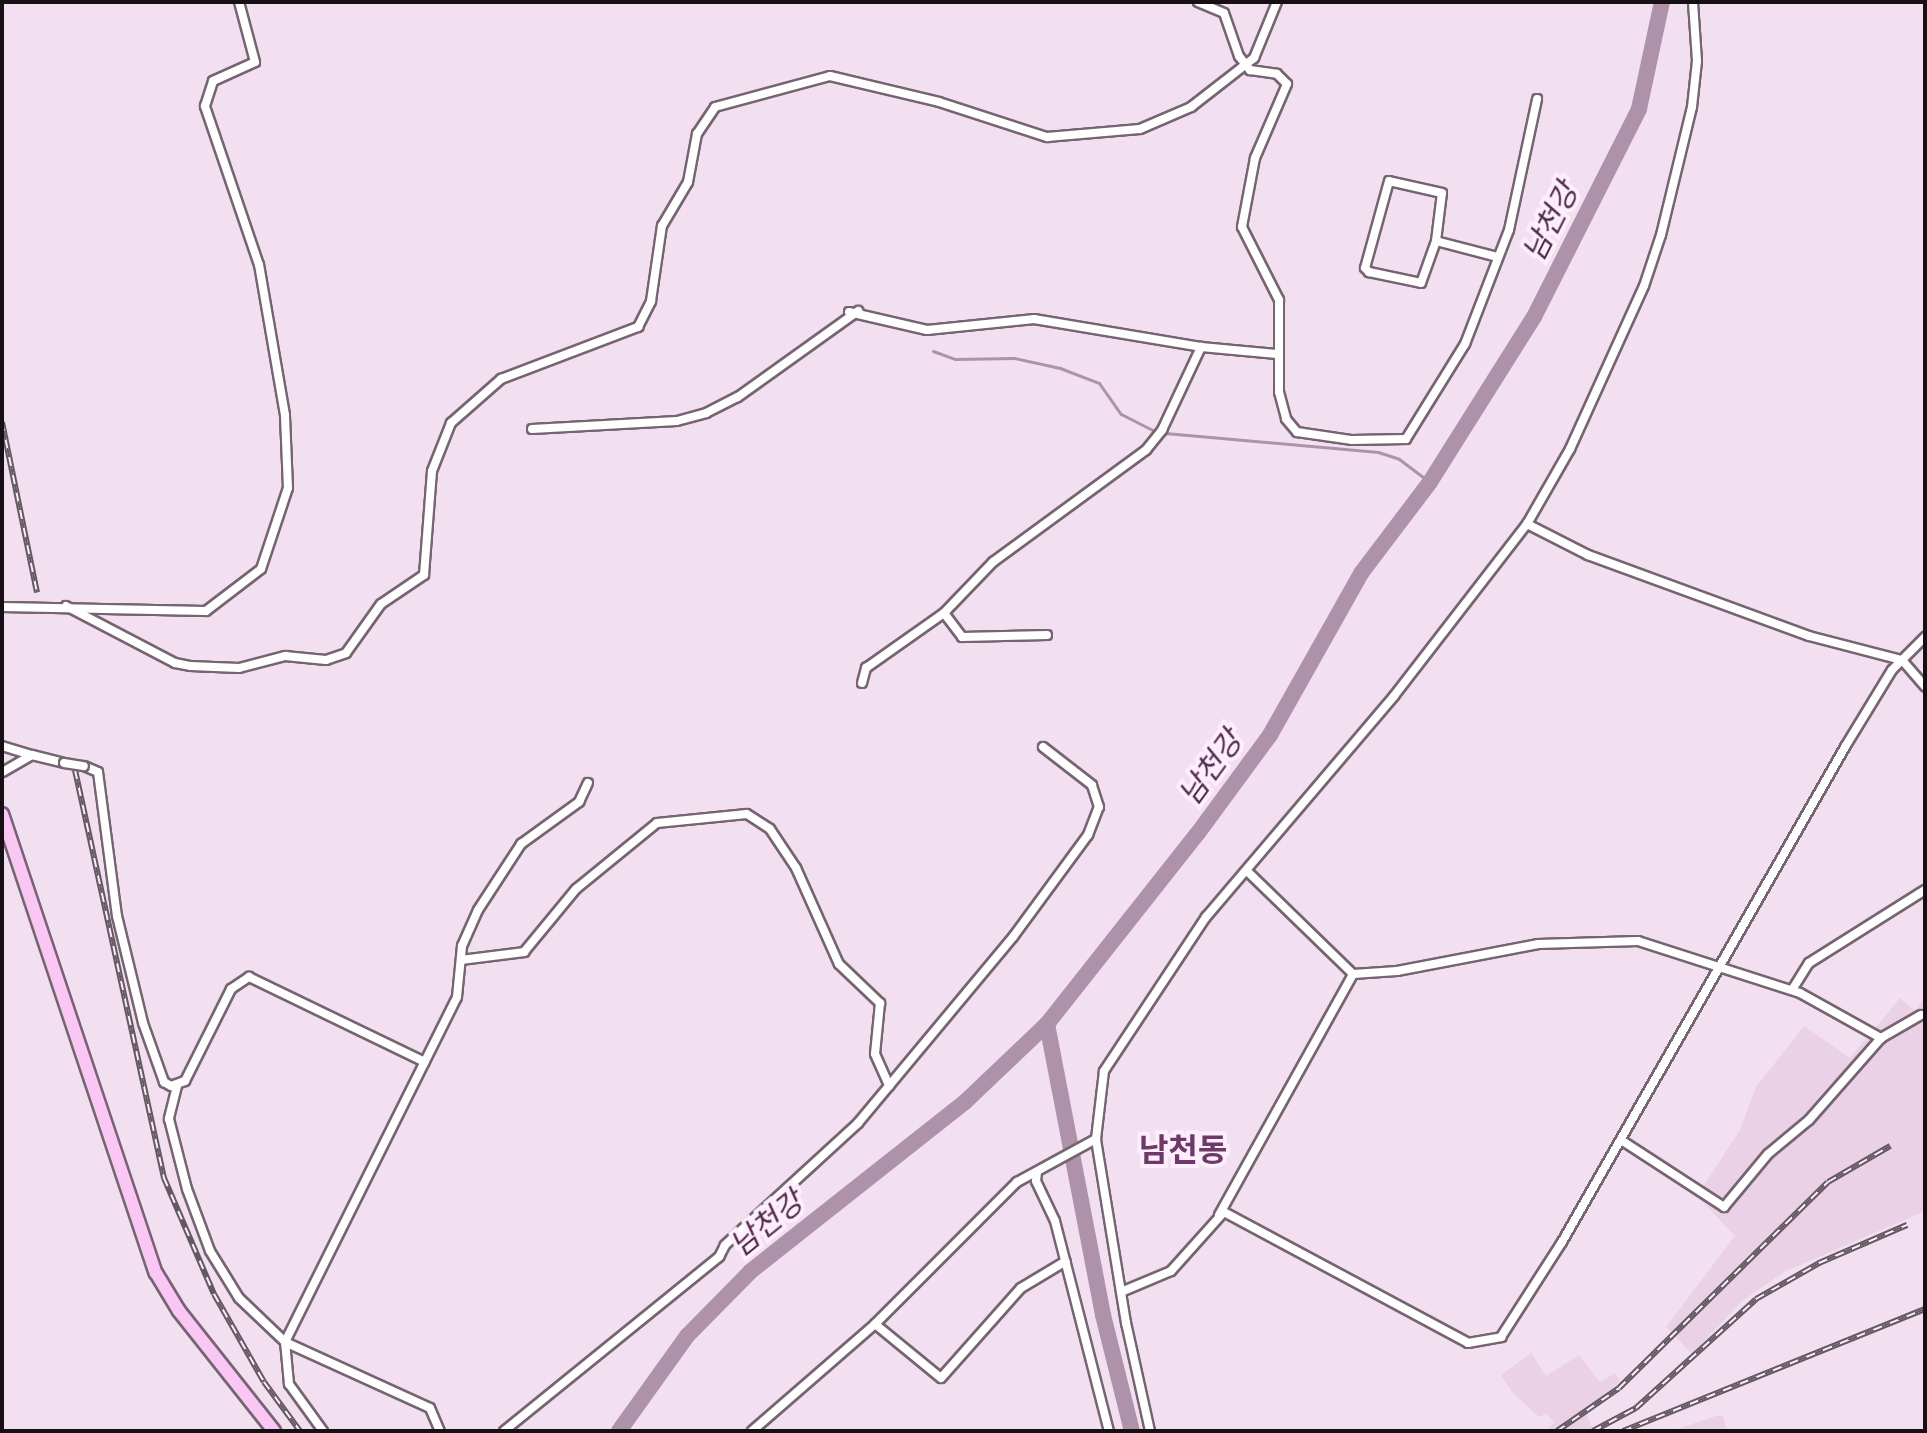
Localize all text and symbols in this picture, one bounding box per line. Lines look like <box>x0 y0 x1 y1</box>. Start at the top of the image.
water label: 남천강 <box>1516 177 1586 267</box>
water label: 남천강 <box>1172 724 1250 812</box>
district label: 남천동 <box>1139 1131 1227 1169</box>
water label: 남천강 <box>723 1184 811 1264</box>

